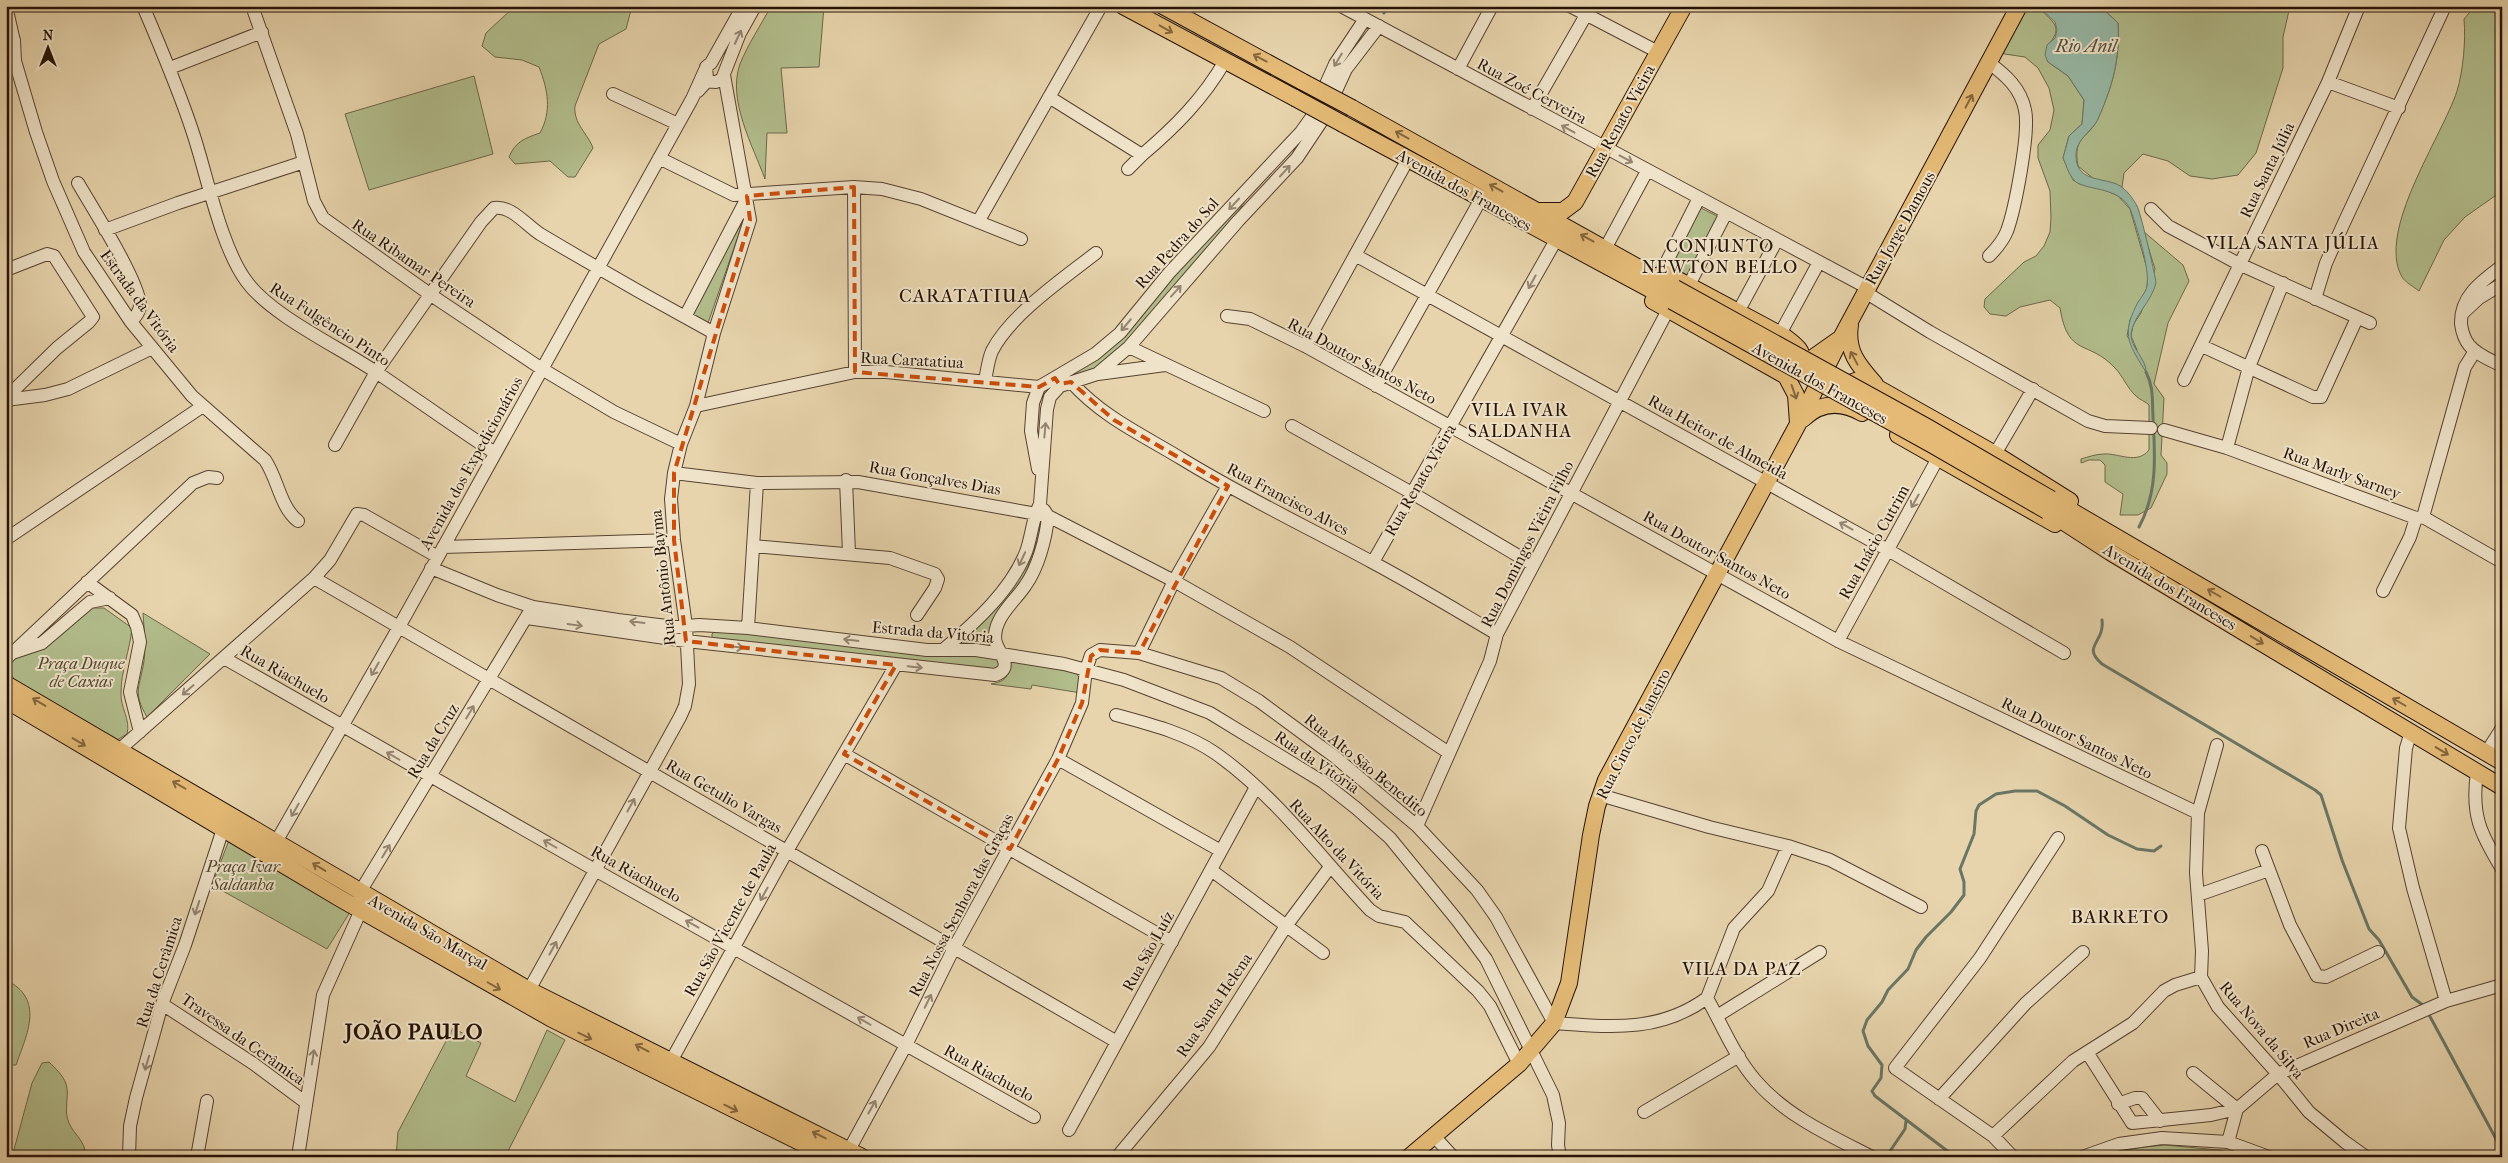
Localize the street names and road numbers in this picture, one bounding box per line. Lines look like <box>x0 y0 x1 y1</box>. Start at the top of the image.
street label: Rua Zoé Cerveira <box>1474 54 1591 128</box>
street label: Rua Renato Vieira <box>1581 61 1659 181</box>
street label: Rua Santa Júlia <box>2236 119 2299 221</box>
street label: Avenida dos Franceses <box>1392 144 1535 235</box>
street label: Rua Jorge Damous <box>1861 168 1939 288</box>
street label: Rua Pedra do Sol <box>1131 193 1223 292</box>
street label: Rua Ribamar Pereira <box>349 215 480 312</box>
street label: Estrada da Vitória <box>96 246 184 357</box>
street label: Rua Fulgêncio Pinto <box>266 278 394 370</box>
street label: Rua Doutor Santos Neto <box>1284 314 1440 408</box>
street label: Avenida dos Franceses <box>1748 337 1891 428</box>
street label: Rua Caratatiua <box>860 348 965 372</box>
street label: Avenida dos Expedicionários <box>415 373 527 554</box>
street label: Rua Heitor de Almeida <box>1645 391 1792 484</box>
street label: Rua Renato Vieira <box>1380 420 1460 539</box>
street label: Rua Marly Sarney <box>2281 443 2404 503</box>
street label: Rua Gonçalves Dias <box>868 457 1003 499</box>
street label: Rua Domingos Viêira Filho <box>1477 457 1577 631</box>
street label: Rua Francisco Alves <box>1224 459 1352 539</box>
street label: Rua Inácio Cutrim <box>1835 481 1914 602</box>
street label: Rua Doutor Santos Neto <box>1640 506 1794 604</box>
street label: Rua Antônio Bayma <box>646 508 680 647</box>
street label: Avenida dos Franceses <box>2099 539 2240 634</box>
street label: Estrada da Vitória <box>871 617 995 647</box>
street label: Rua Riachuelo <box>237 641 333 707</box>
street label: Rua Cinco de Janeiro <box>1592 665 1674 803</box>
street label: Rua Doutor Santos Neto <box>1998 693 2156 783</box>
street label: Rua da Cruz <box>403 700 463 782</box>
street label: Rua Alto São Benedito <box>1301 709 1431 821</box>
street label: Rua da Vitória <box>1271 727 1364 798</box>
street label: Rua Getulio Vargas <box>662 755 786 837</box>
street label: Rua Alto da Vitória <box>1286 795 1389 904</box>
street label: Rua Nossa Senhora das Graças <box>904 810 1018 1000</box>
street label: Rua São Vicente de Paula <box>680 839 780 1000</box>
street label: Rua Riachuelo <box>588 841 684 907</box>
street label: Avenida São Marçal <box>364 890 491 974</box>
street label: Rua São Luíz <box>1118 908 1178 994</box>
street label: Rua da Cerâmica <box>132 913 186 1030</box>
street label: Rua Santa Helena <box>1172 949 1256 1061</box>
street label: Rua Nova da Silva <box>2216 977 2309 1083</box>
street label: Travessa da Cerâmica <box>177 989 309 1089</box>
street label: Rua Direita <box>2300 1003 2382 1052</box>
street label: Rua Riachuelo <box>941 1040 1037 1106</box>

